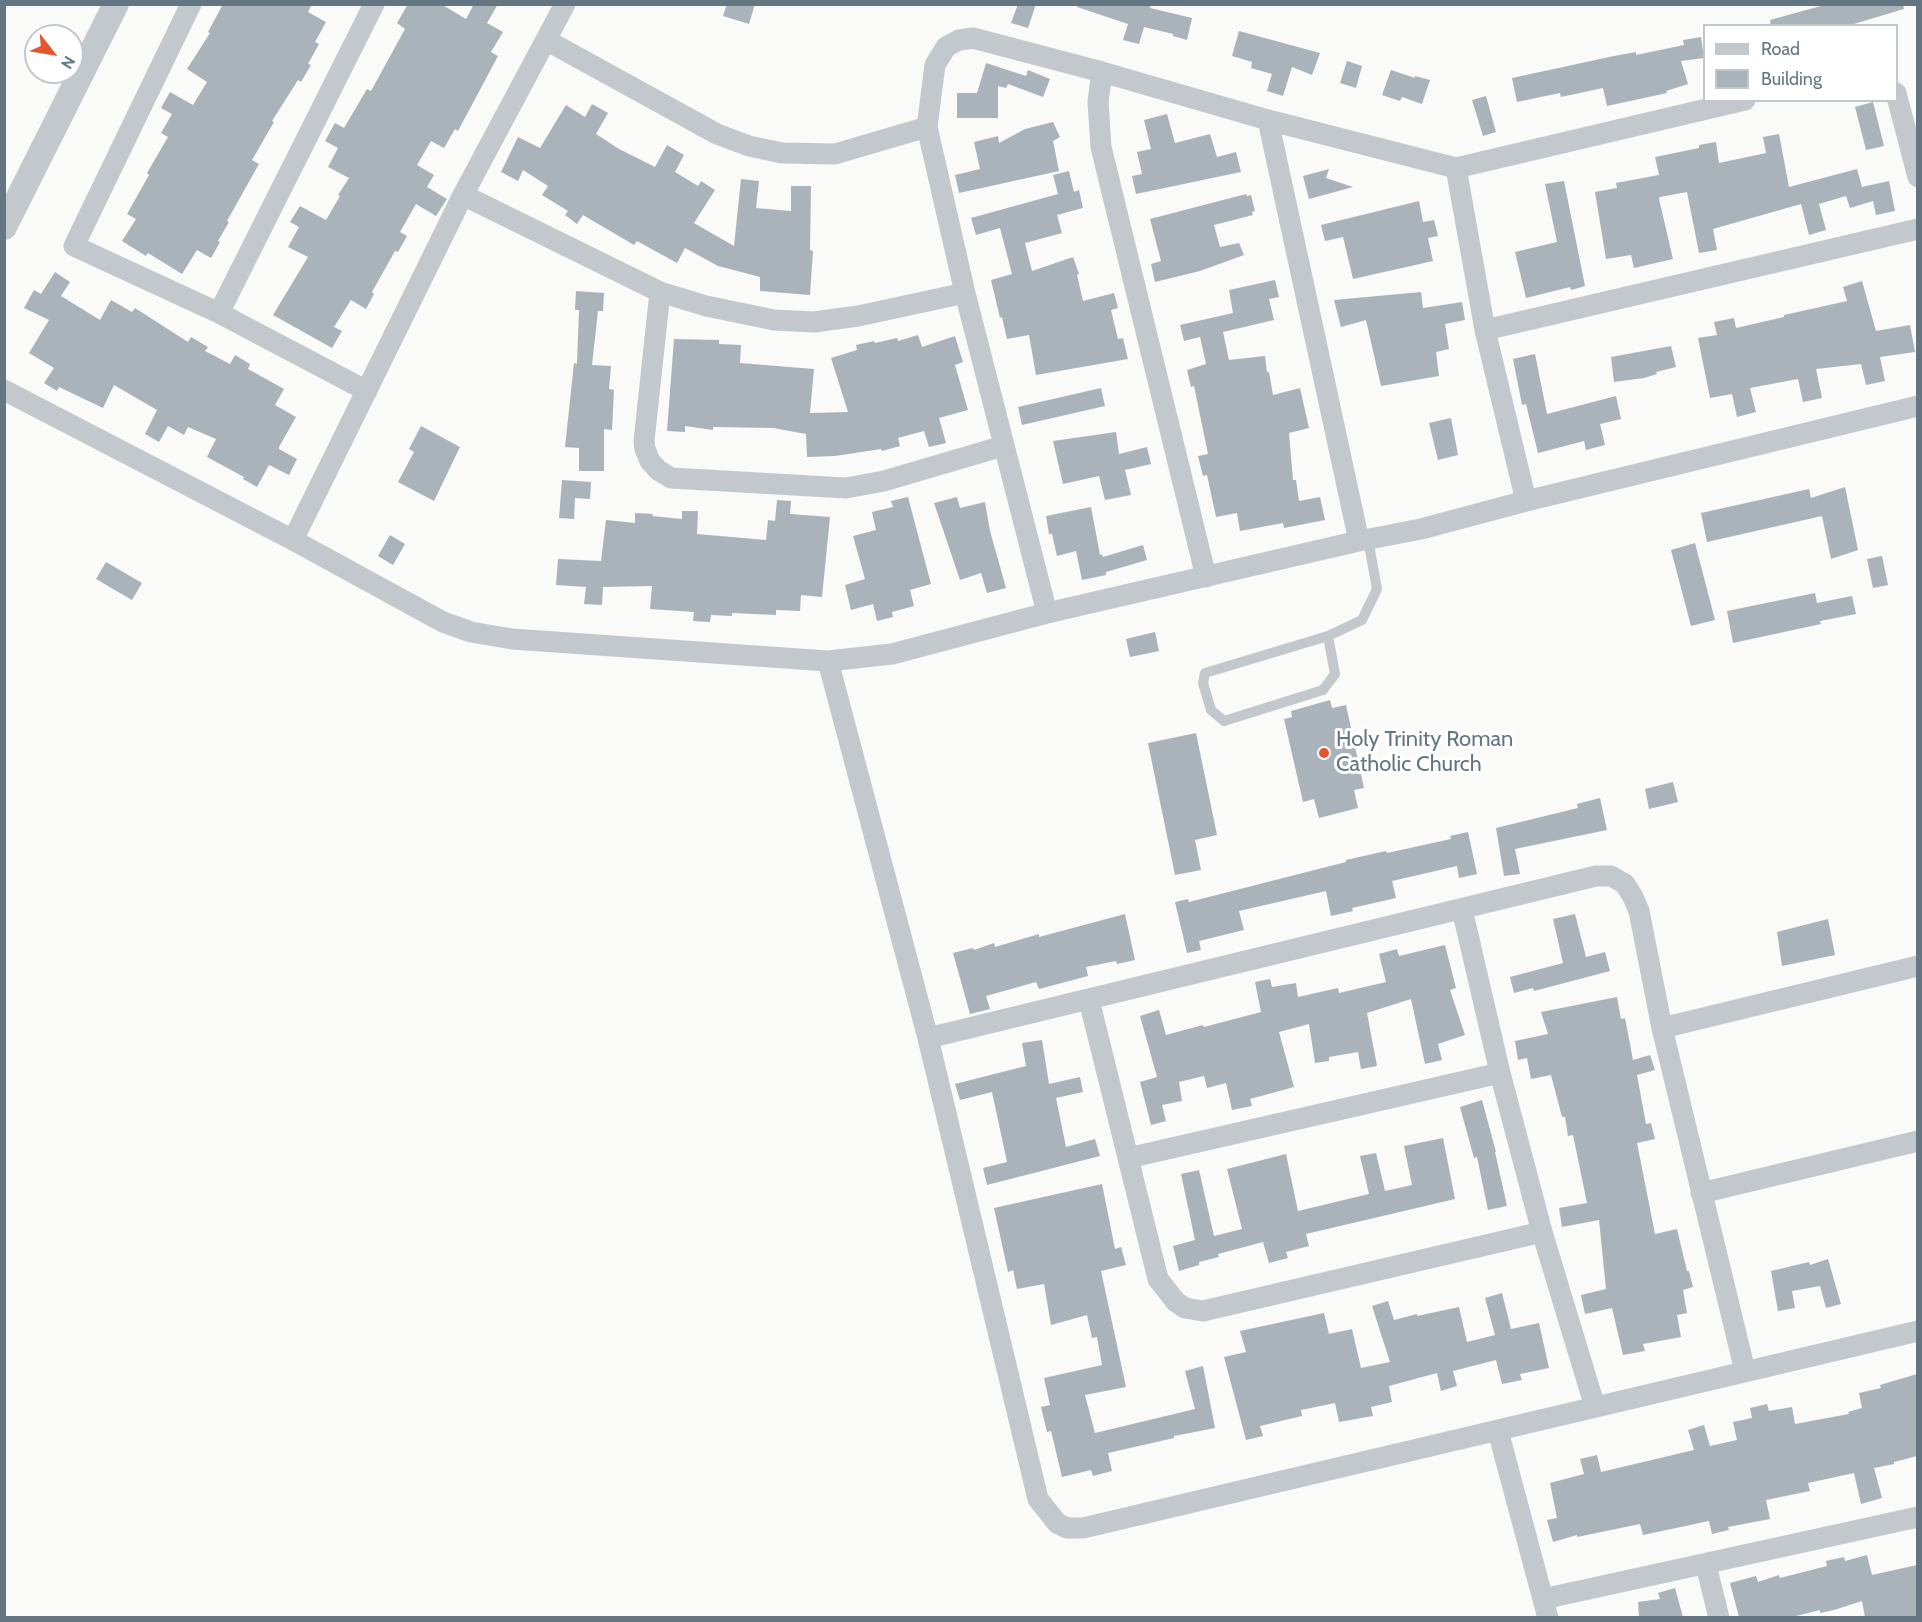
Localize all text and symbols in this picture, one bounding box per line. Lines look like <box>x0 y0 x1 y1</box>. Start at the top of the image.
north arrow <box>24 24 84 84</box>
legend <box>1703 24 1898 102</box>
text: Road <box>1761 38 1800 60</box>
text: N <box>57 53 79 72</box>
text: Building <box>1761 68 1822 90</box>
place label: Holy Trinity Roman Catholic Church <box>1336 727 1513 778</box>
marker: Holy Trinity Roman Catholic Church <box>1317 746 1331 760</box>

